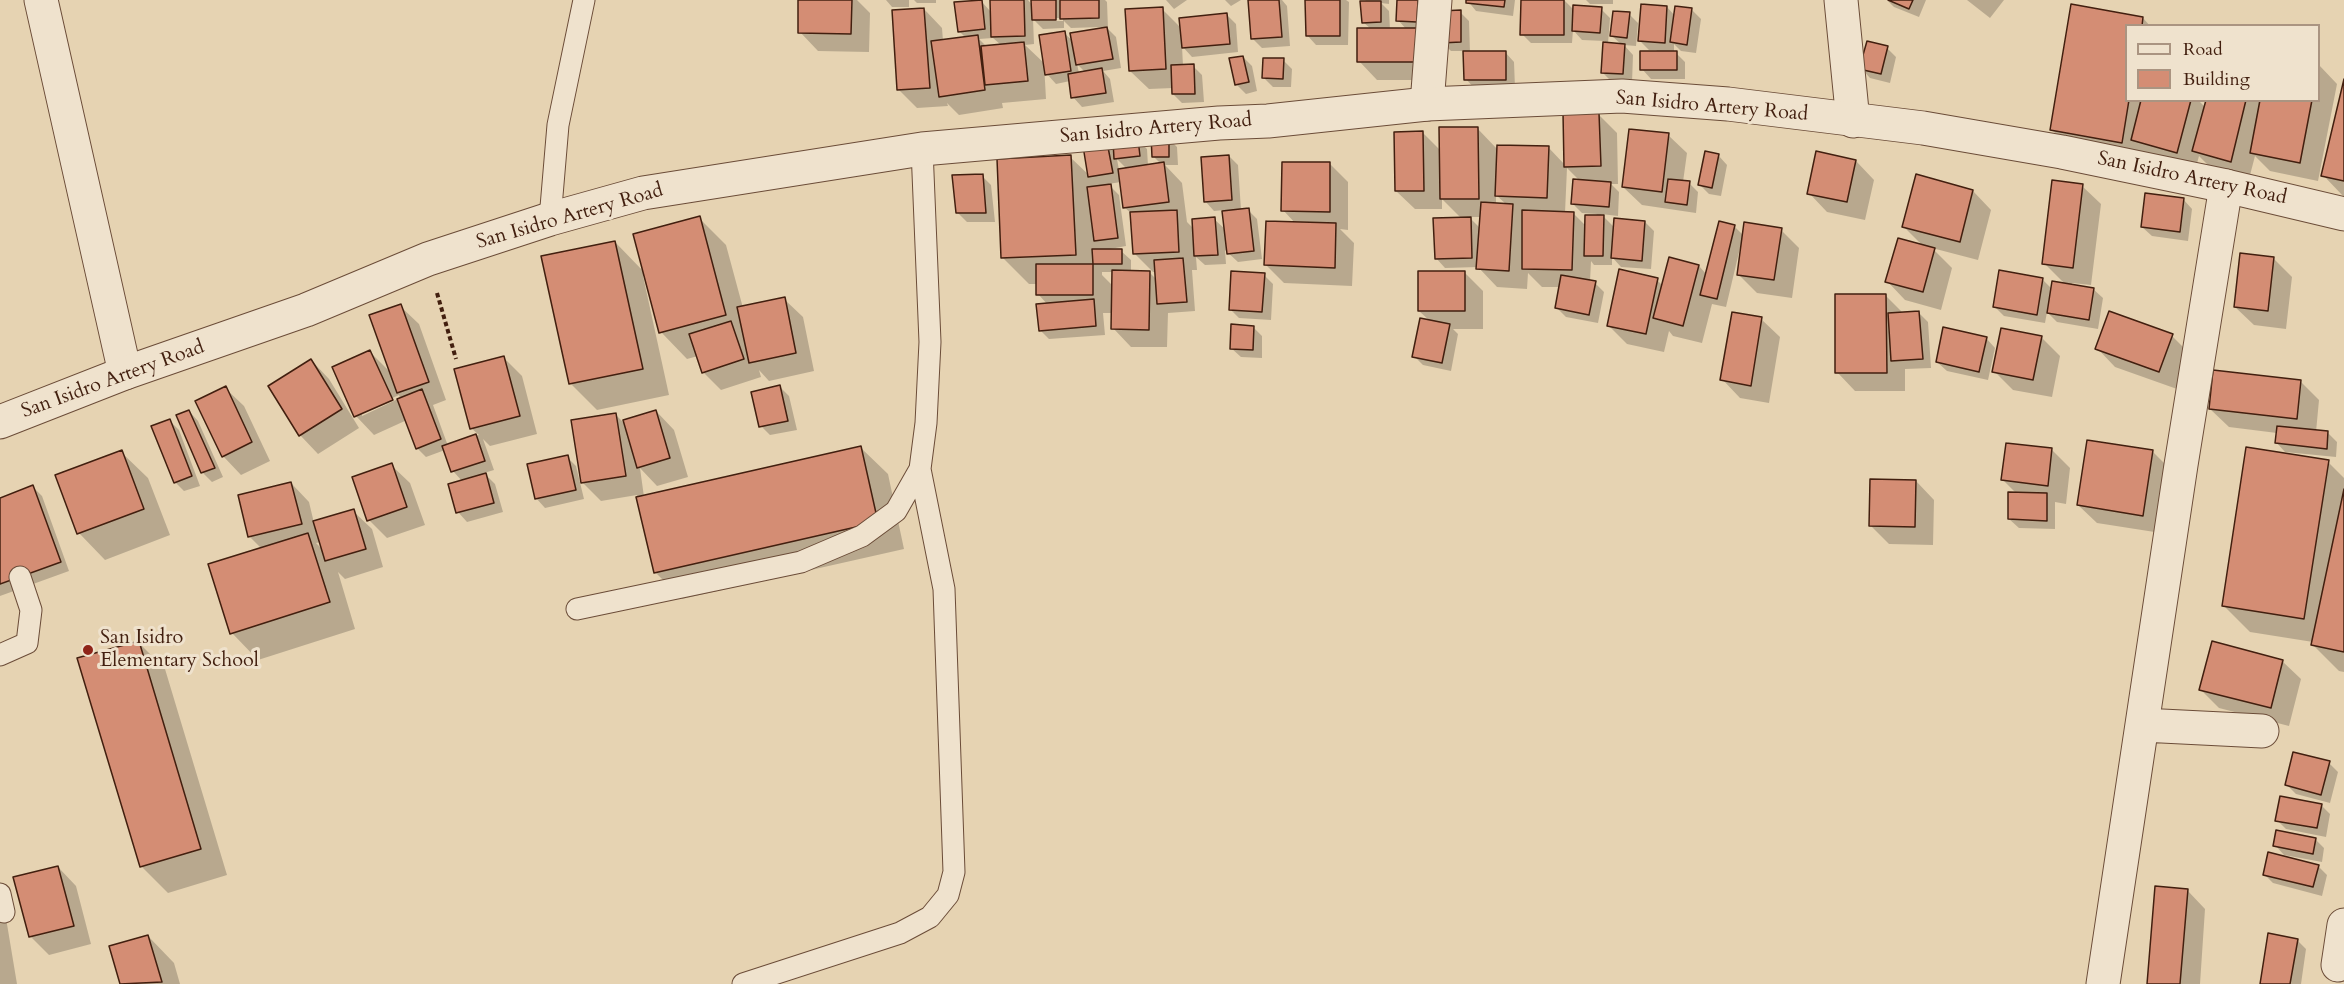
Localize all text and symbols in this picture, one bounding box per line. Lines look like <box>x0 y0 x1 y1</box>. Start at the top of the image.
legend <box>2125 24 2320 102</box>
text: Road <box>2183 37 2223 62</box>
text: Building <box>2183 67 2250 92</box>
street label: San Isidro Artery Road <box>1615 87 1809 127</box>
street label: San Isidro Artery Road <box>1059 109 1253 149</box>
street label: San Isidro Artery Road <box>2095 147 2289 211</box>
street label: San Isidro Artery Road <box>474 179 666 255</box>
street label: San Isidro Artery Road <box>18 336 208 424</box>
place label: San Isidro Elementary School <box>100 626 259 673</box>
marker: San Isidro Elementary School <box>81 643 95 657</box>

